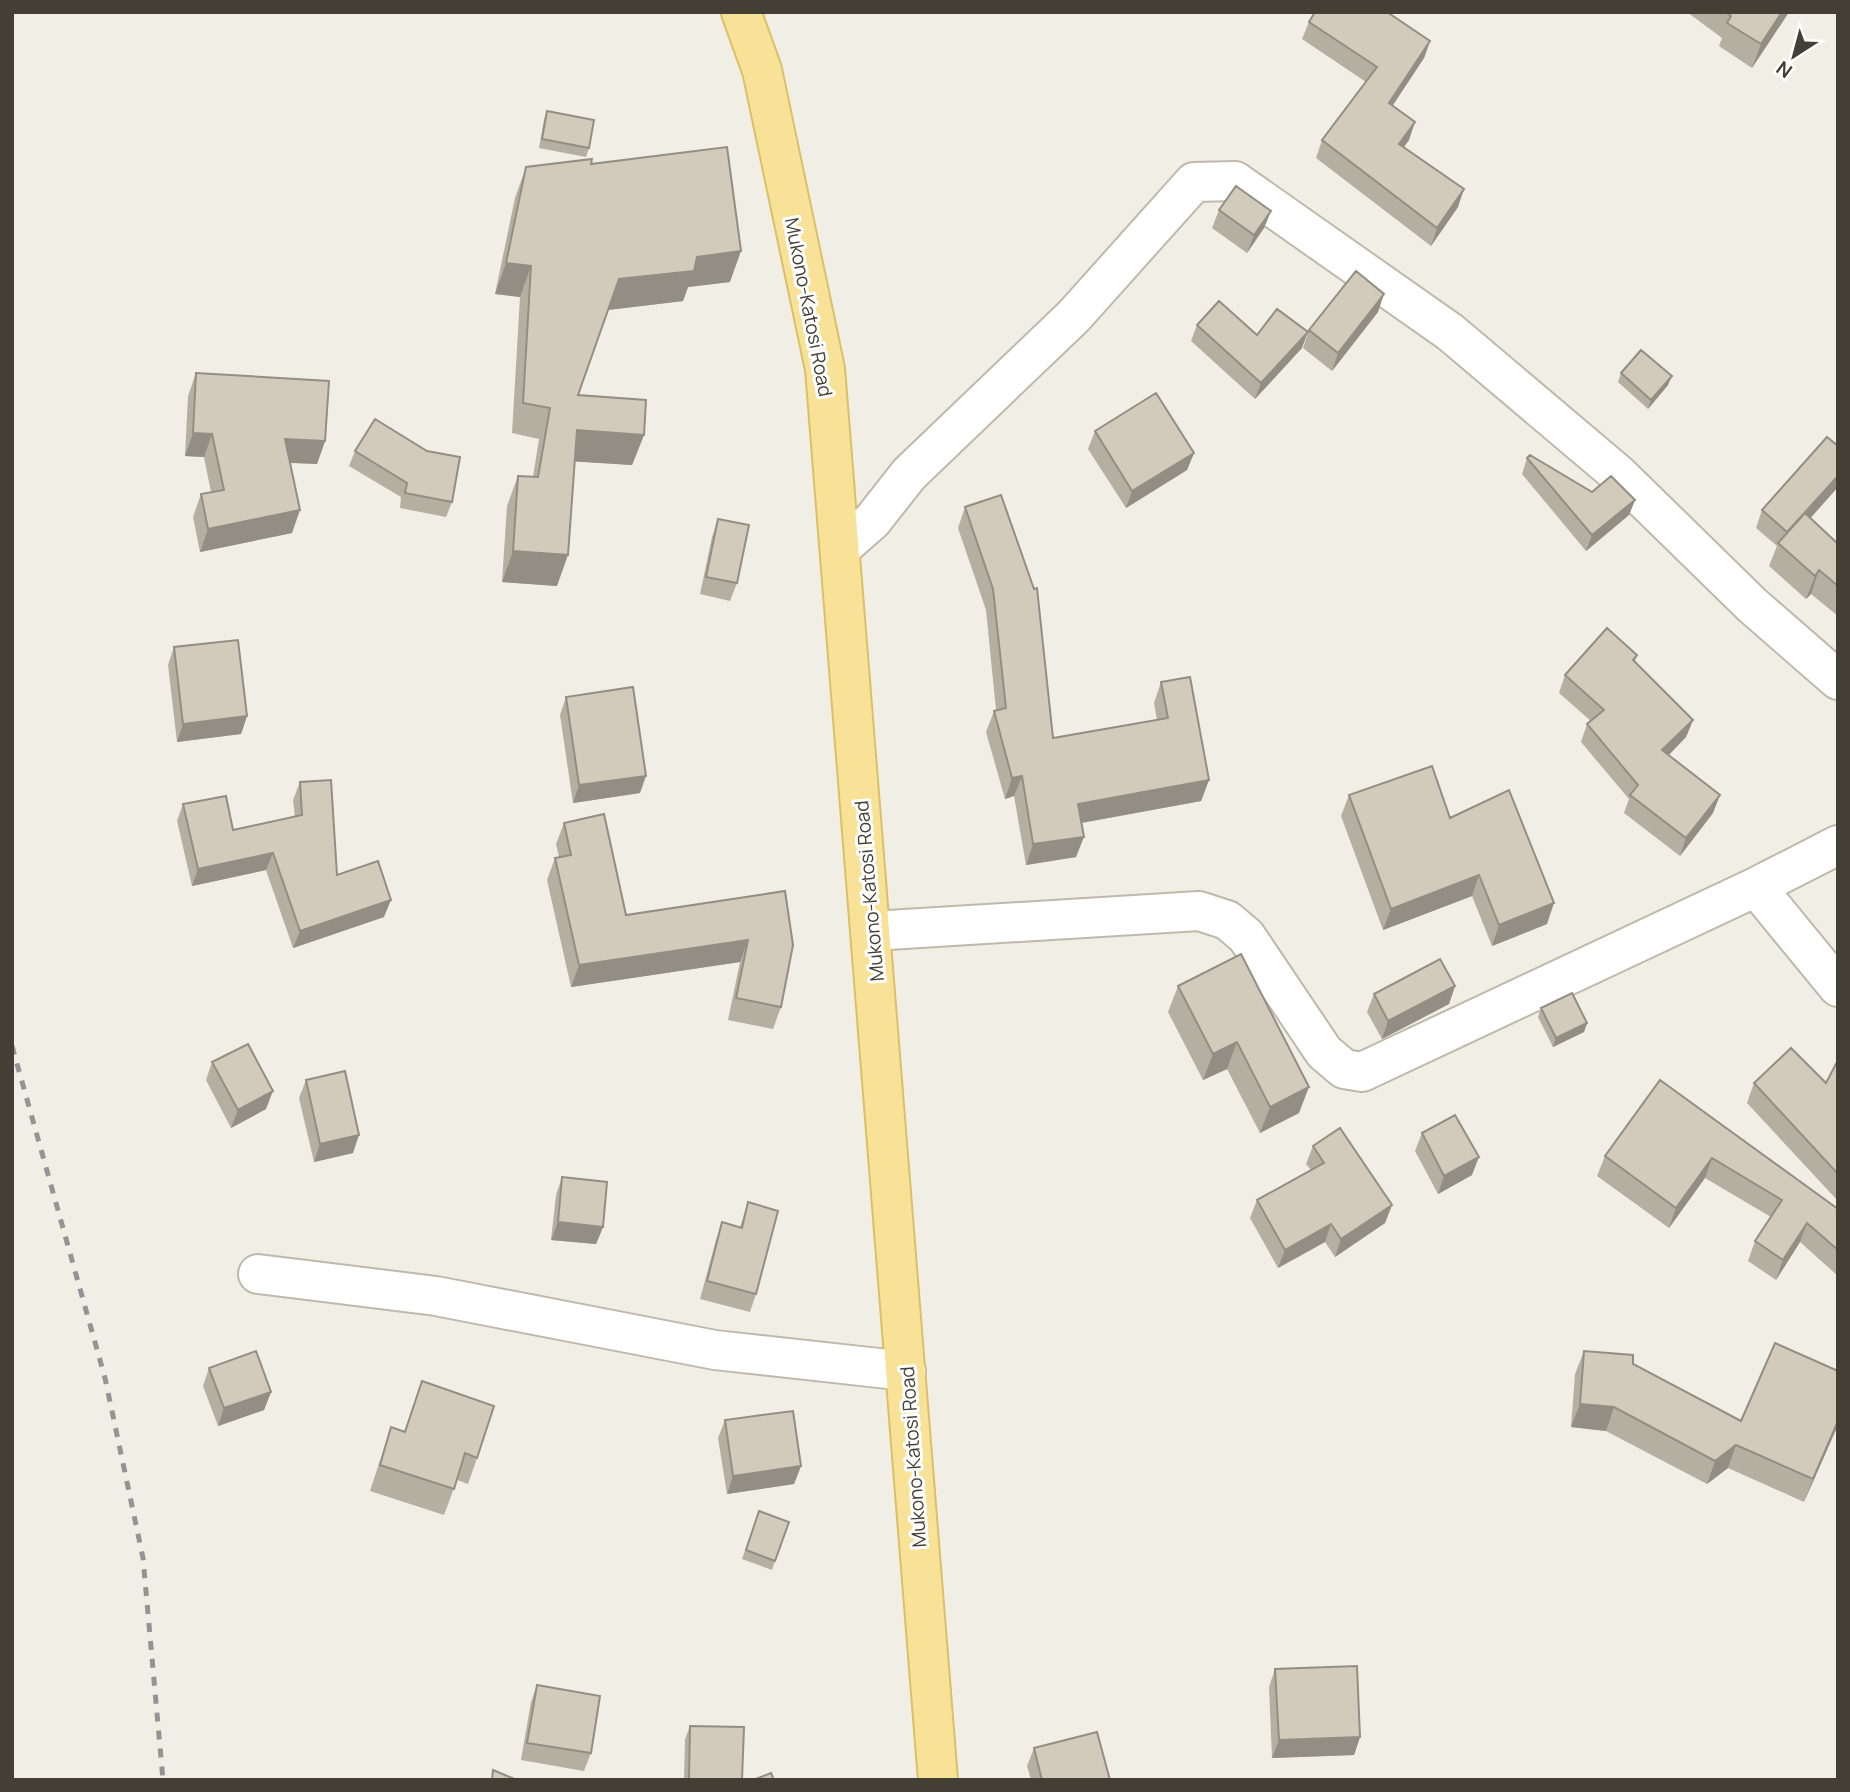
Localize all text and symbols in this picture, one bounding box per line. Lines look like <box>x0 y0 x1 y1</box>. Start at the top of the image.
north arrow <box>1759 21 1829 91</box>
text: N <box>1771 55 1797 84</box>
street label: Mukono-Katosi Road <box>779 215 839 399</box>
street label: Mukono-Katosi Road <box>848 799 890 983</box>
street label: Mukono-Katosi Road <box>894 1366 932 1548</box>

